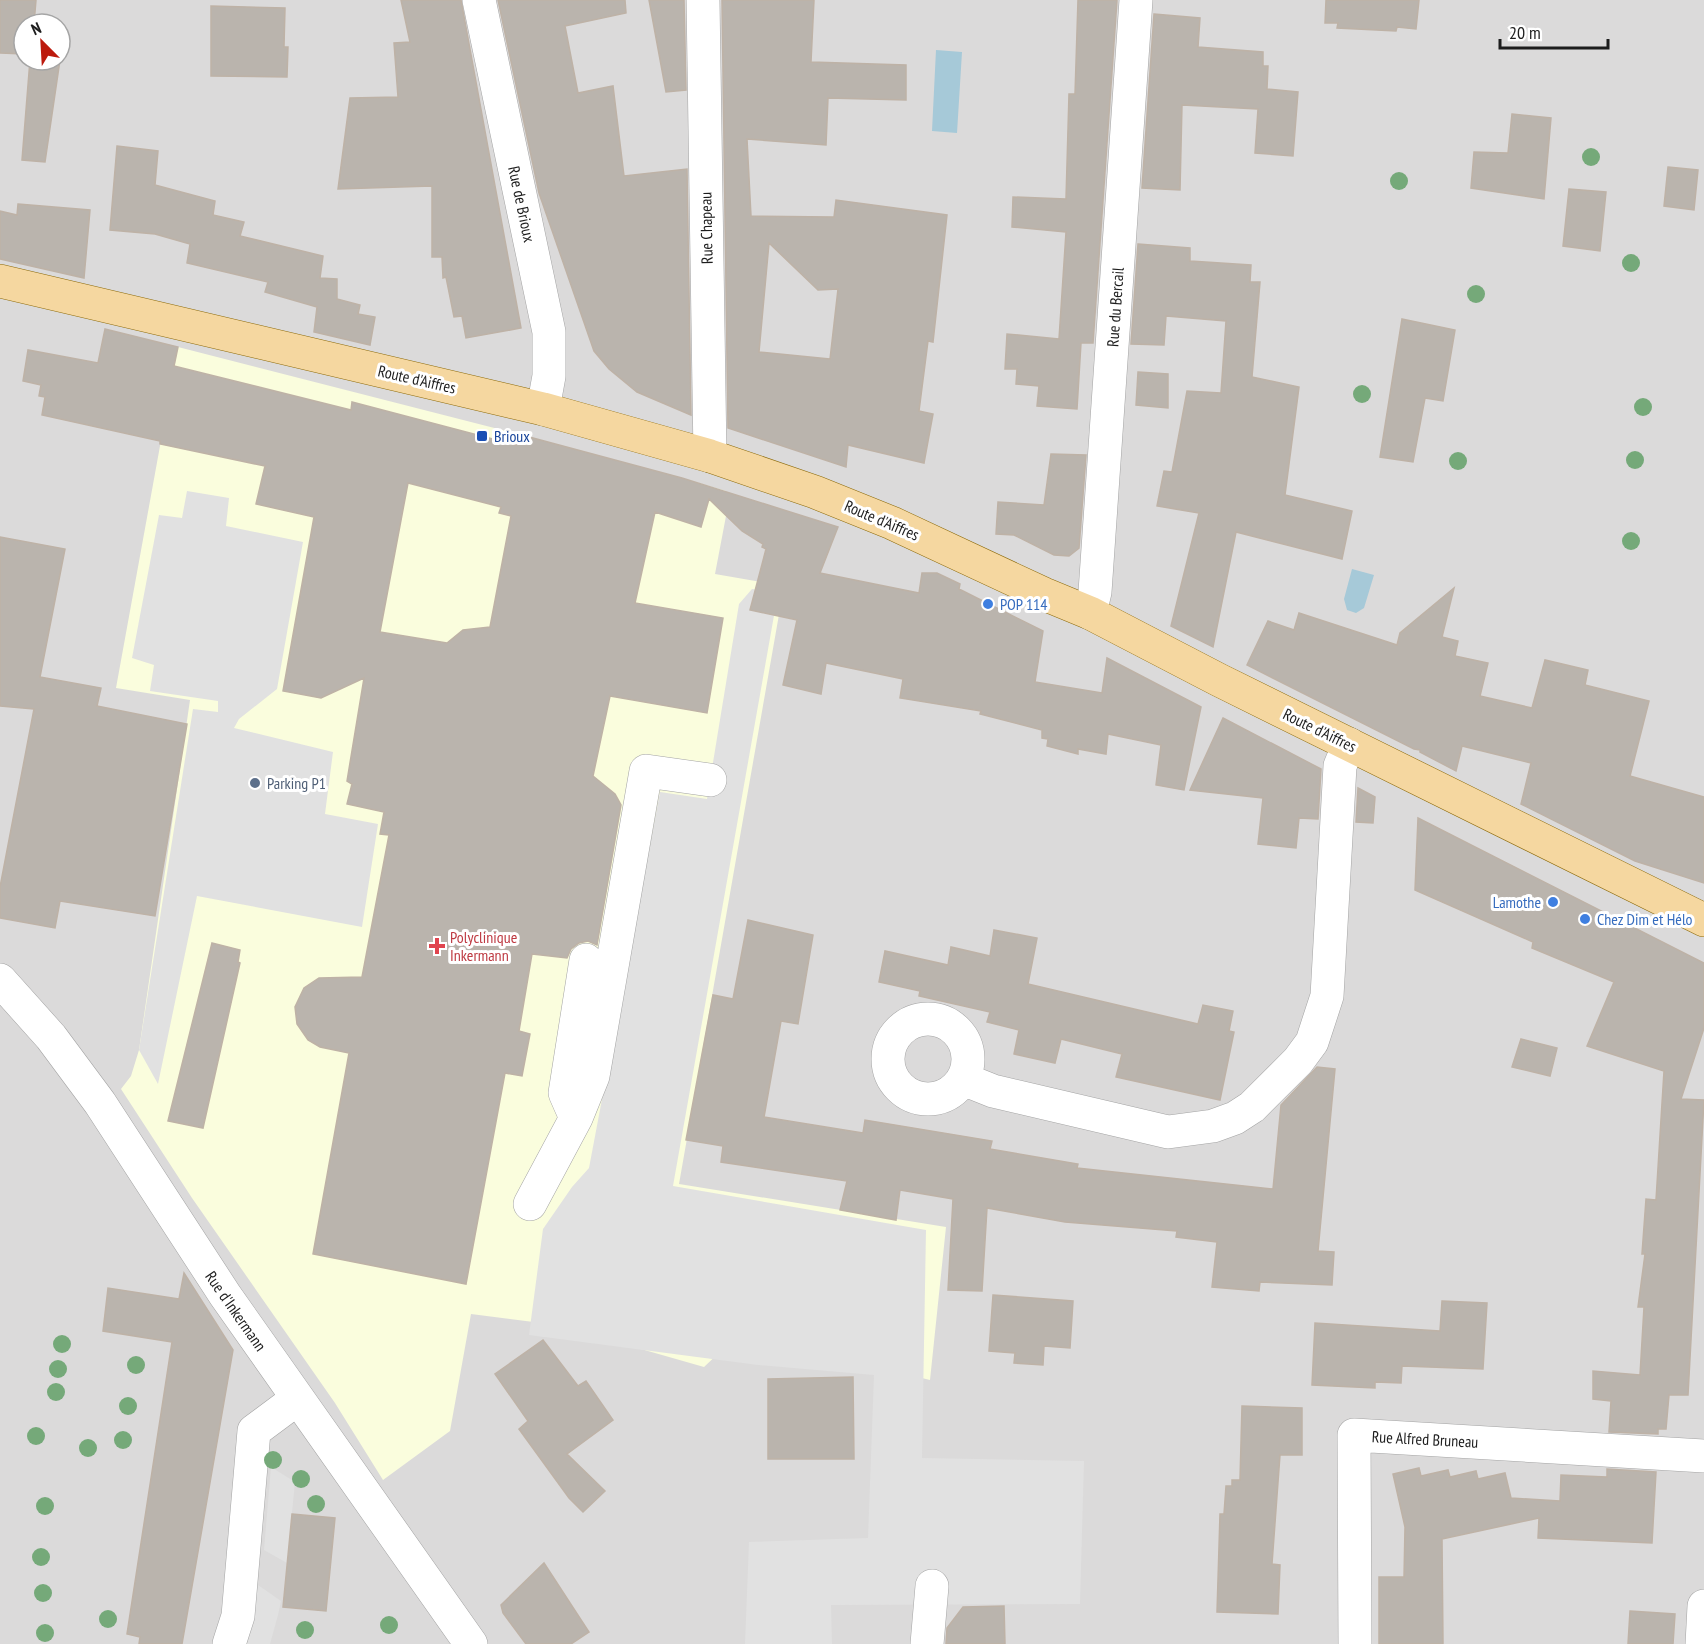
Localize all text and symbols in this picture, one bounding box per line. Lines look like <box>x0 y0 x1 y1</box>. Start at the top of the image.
north arrow <box>12 12 72 72</box>
scale bar <box>1500 12 1608 50</box>
text: N <box>28 17 44 39</box>
text: 20 m <box>1509 21 1541 44</box>
street label: Rue de Brioux <box>504 164 540 244</box>
street label: Rue Chapeau <box>695 192 717 264</box>
street label: Rue du Bercail <box>1102 266 1128 347</box>
street label: Route d'Aiffres <box>376 360 458 398</box>
place label: Brioux <box>494 426 530 446</box>
marker: Brioux <box>475 429 489 443</box>
street label: Route d'Aiffres <box>842 495 922 545</box>
place label: POP 114 <box>1000 594 1048 614</box>
marker: POP 114 <box>981 597 995 611</box>
street label: Route d'Aiffres <box>1280 704 1360 756</box>
place label: Parking P1 <box>267 773 326 793</box>
marker: Parking P1 <box>248 776 262 790</box>
place label: Lamothe <box>1493 892 1541 912</box>
marker: Lamothe <box>1546 895 1560 909</box>
place label: Chez Dim et Hélo <box>1597 909 1693 929</box>
marker: Chez Dim et Hélo <box>1578 912 1592 926</box>
place label: Polyclinique Inkermann <box>450 927 517 965</box>
marker: Polyclinique Inkermann <box>428 937 446 955</box>
street label: Rue d'Inkermann <box>201 1267 271 1355</box>
street label: Rue Alfred Bruneau <box>1371 1426 1479 1452</box>

